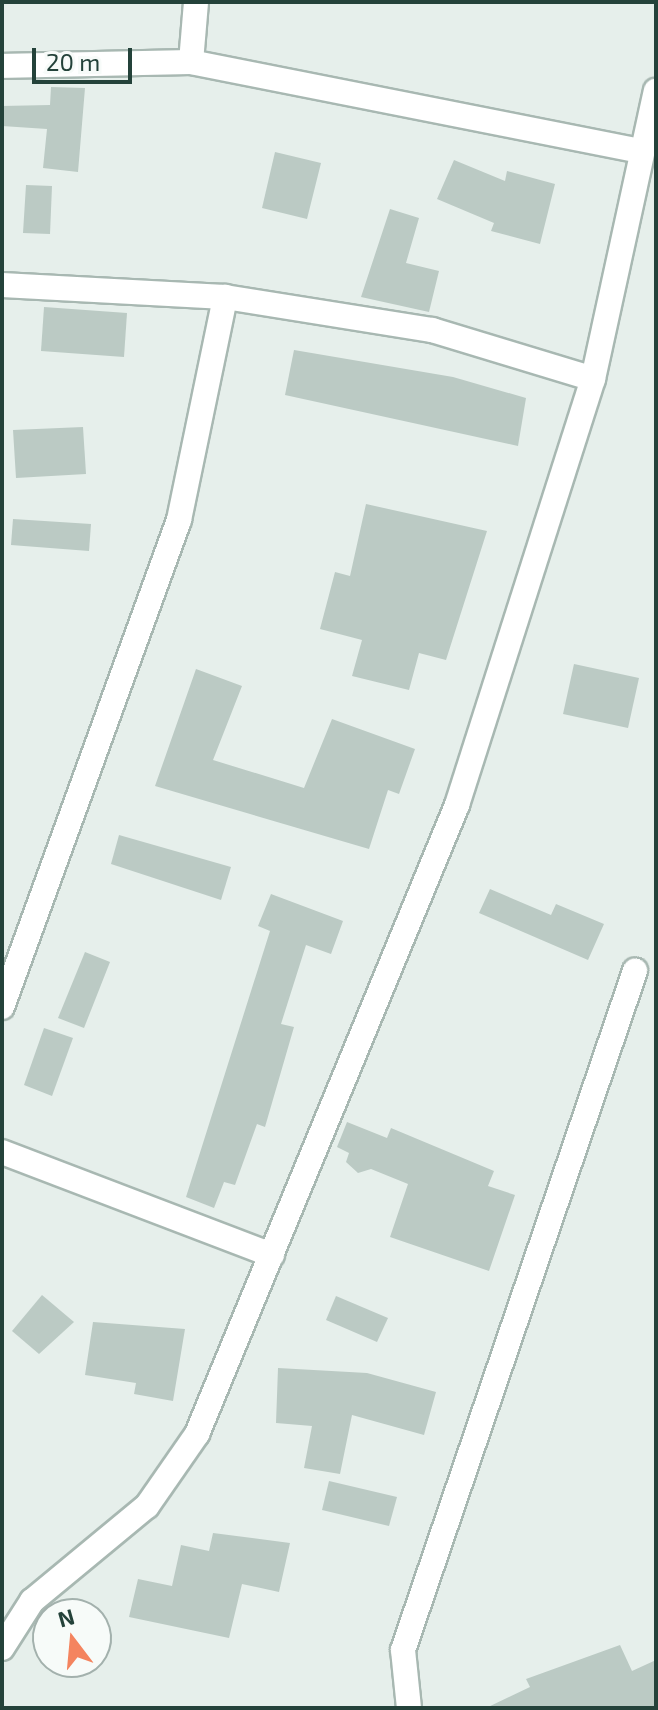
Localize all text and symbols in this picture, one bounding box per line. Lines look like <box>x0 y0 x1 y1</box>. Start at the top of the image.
scale bar <box>36 32 136 82</box>
text: 20 m <box>46 47 100 76</box>
north arrow <box>32 1598 112 1678</box>
text: N <box>55 1602 77 1632</box>

